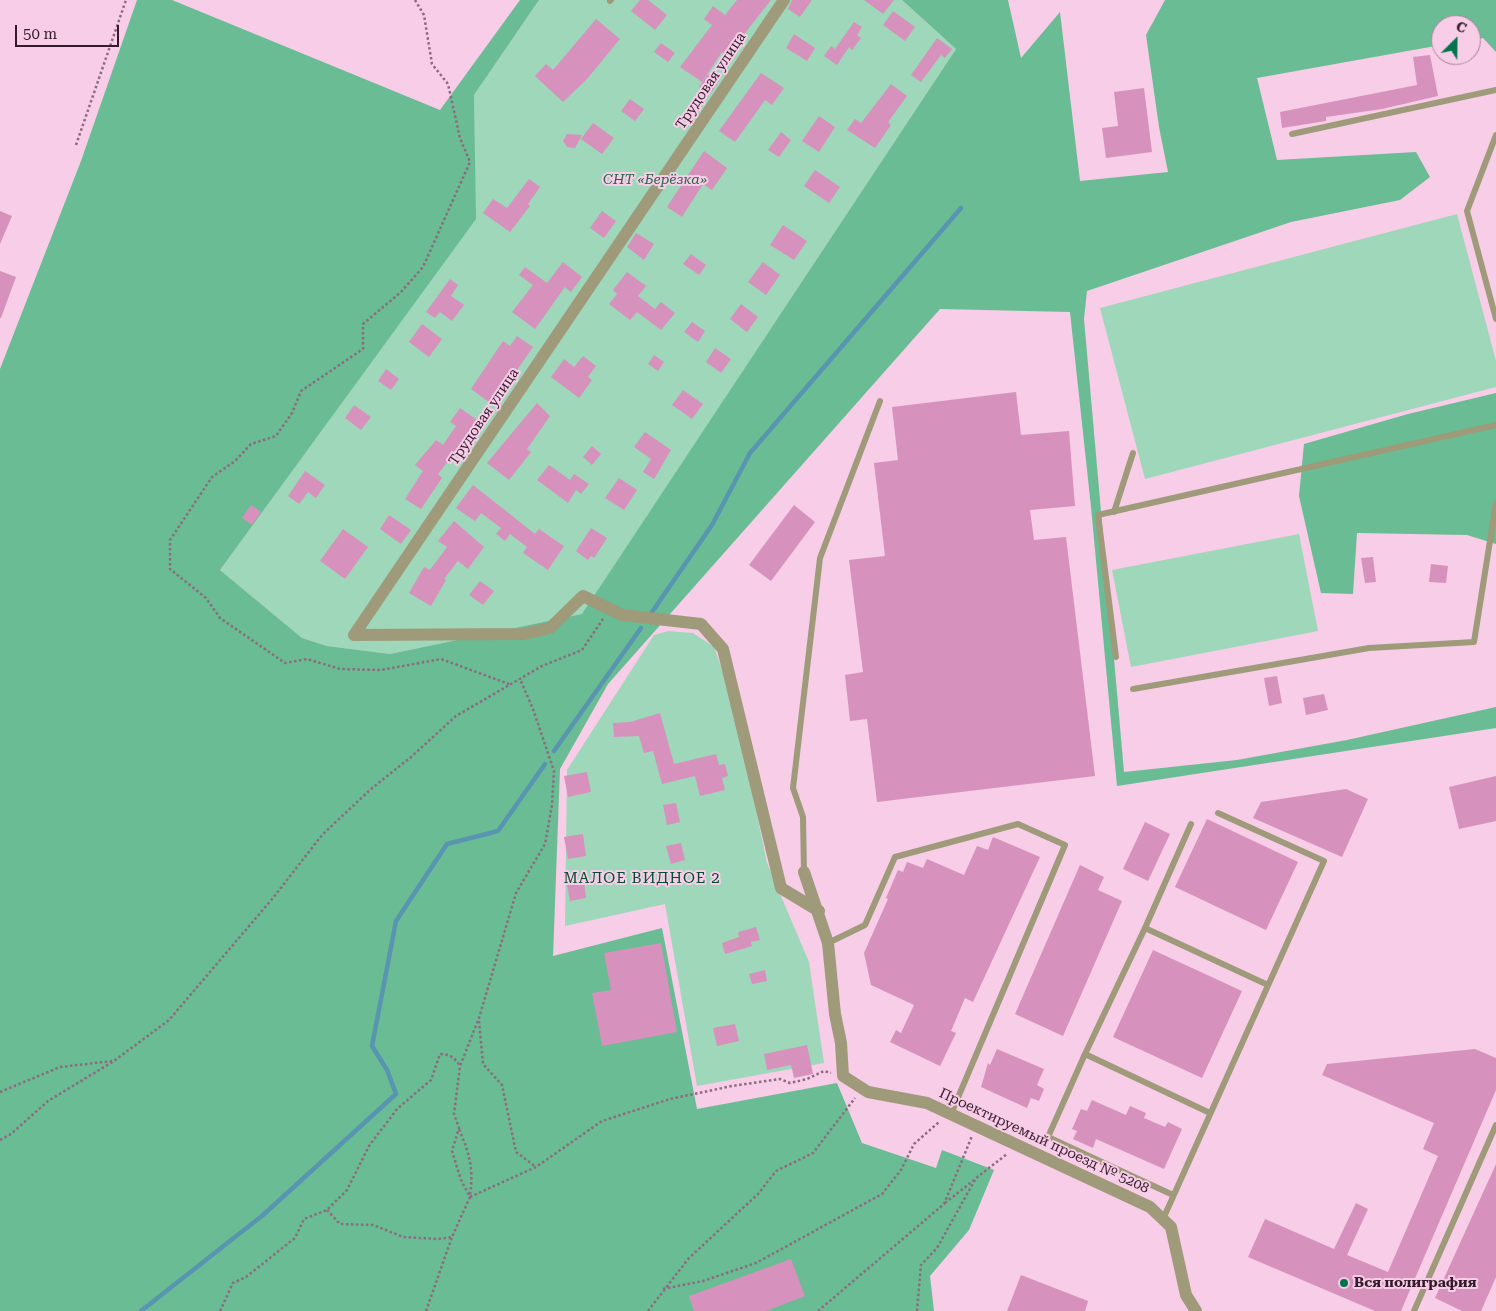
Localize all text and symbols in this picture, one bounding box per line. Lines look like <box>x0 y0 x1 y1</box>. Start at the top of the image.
scale bar <box>18 15 121 47</box>
north arrow <box>1431 15 1481 65</box>
text: С <box>1454 18 1469 36</box>
text: 50 m <box>23 25 57 43</box>
street label: Трудовая улица <box>672 29 750 133</box>
park label: СНТ «Берёзка» <box>603 172 707 188</box>
street label: Трудовая улица <box>445 365 523 469</box>
district label: МАЛОЕ ВИДНОЕ 2 <box>562 870 722 888</box>
street label: Проектируемый проезд № 5208 <box>936 1085 1152 1197</box>
place label: Вся полиграфия <box>1354 1275 1476 1291</box>
marker: Вся полиграфия <box>1338 1277 1350 1289</box>

